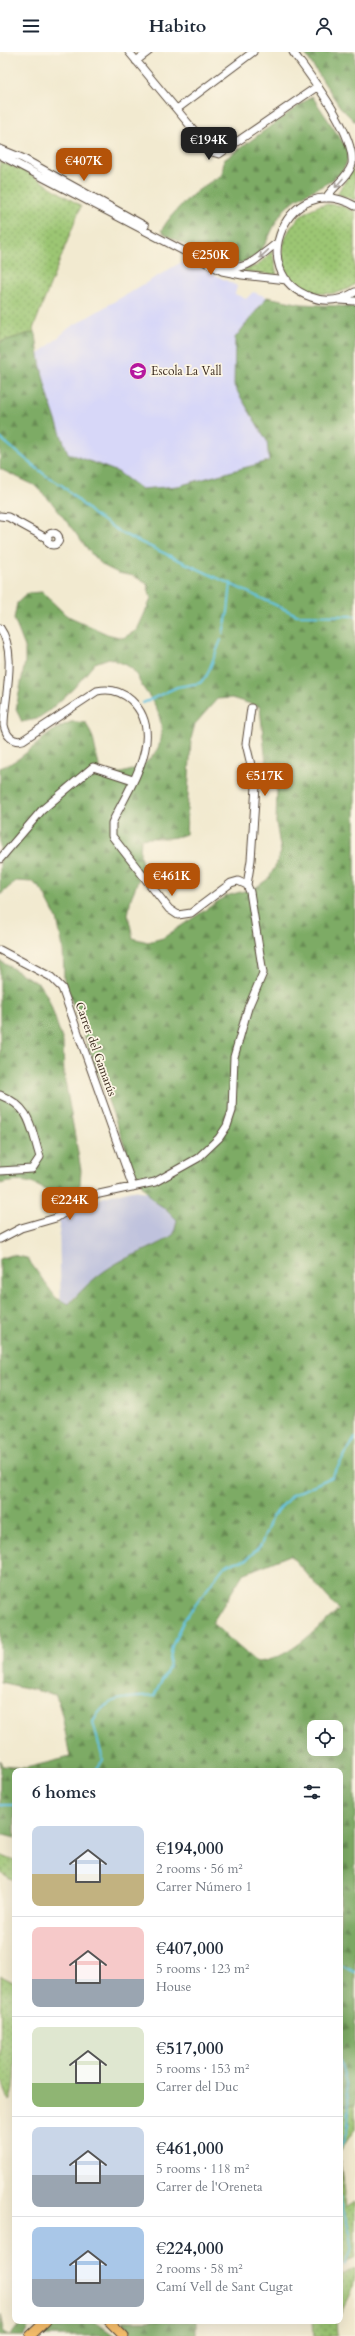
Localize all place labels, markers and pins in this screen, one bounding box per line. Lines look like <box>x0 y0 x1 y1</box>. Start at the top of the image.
pin: €194K <box>181 127 237 161</box>
pin: €407K <box>56 148 112 182</box>
pin: €250K <box>183 242 239 276</box>
school or university icon: Escola La Vall <box>128 361 148 381</box>
place label: Escola La Vall <box>151 363 222 379</box>
pin: €517K <box>237 763 293 797</box>
pin: €461K <box>144 863 200 897</box>
pin: €224K <box>42 1187 98 1221</box>

